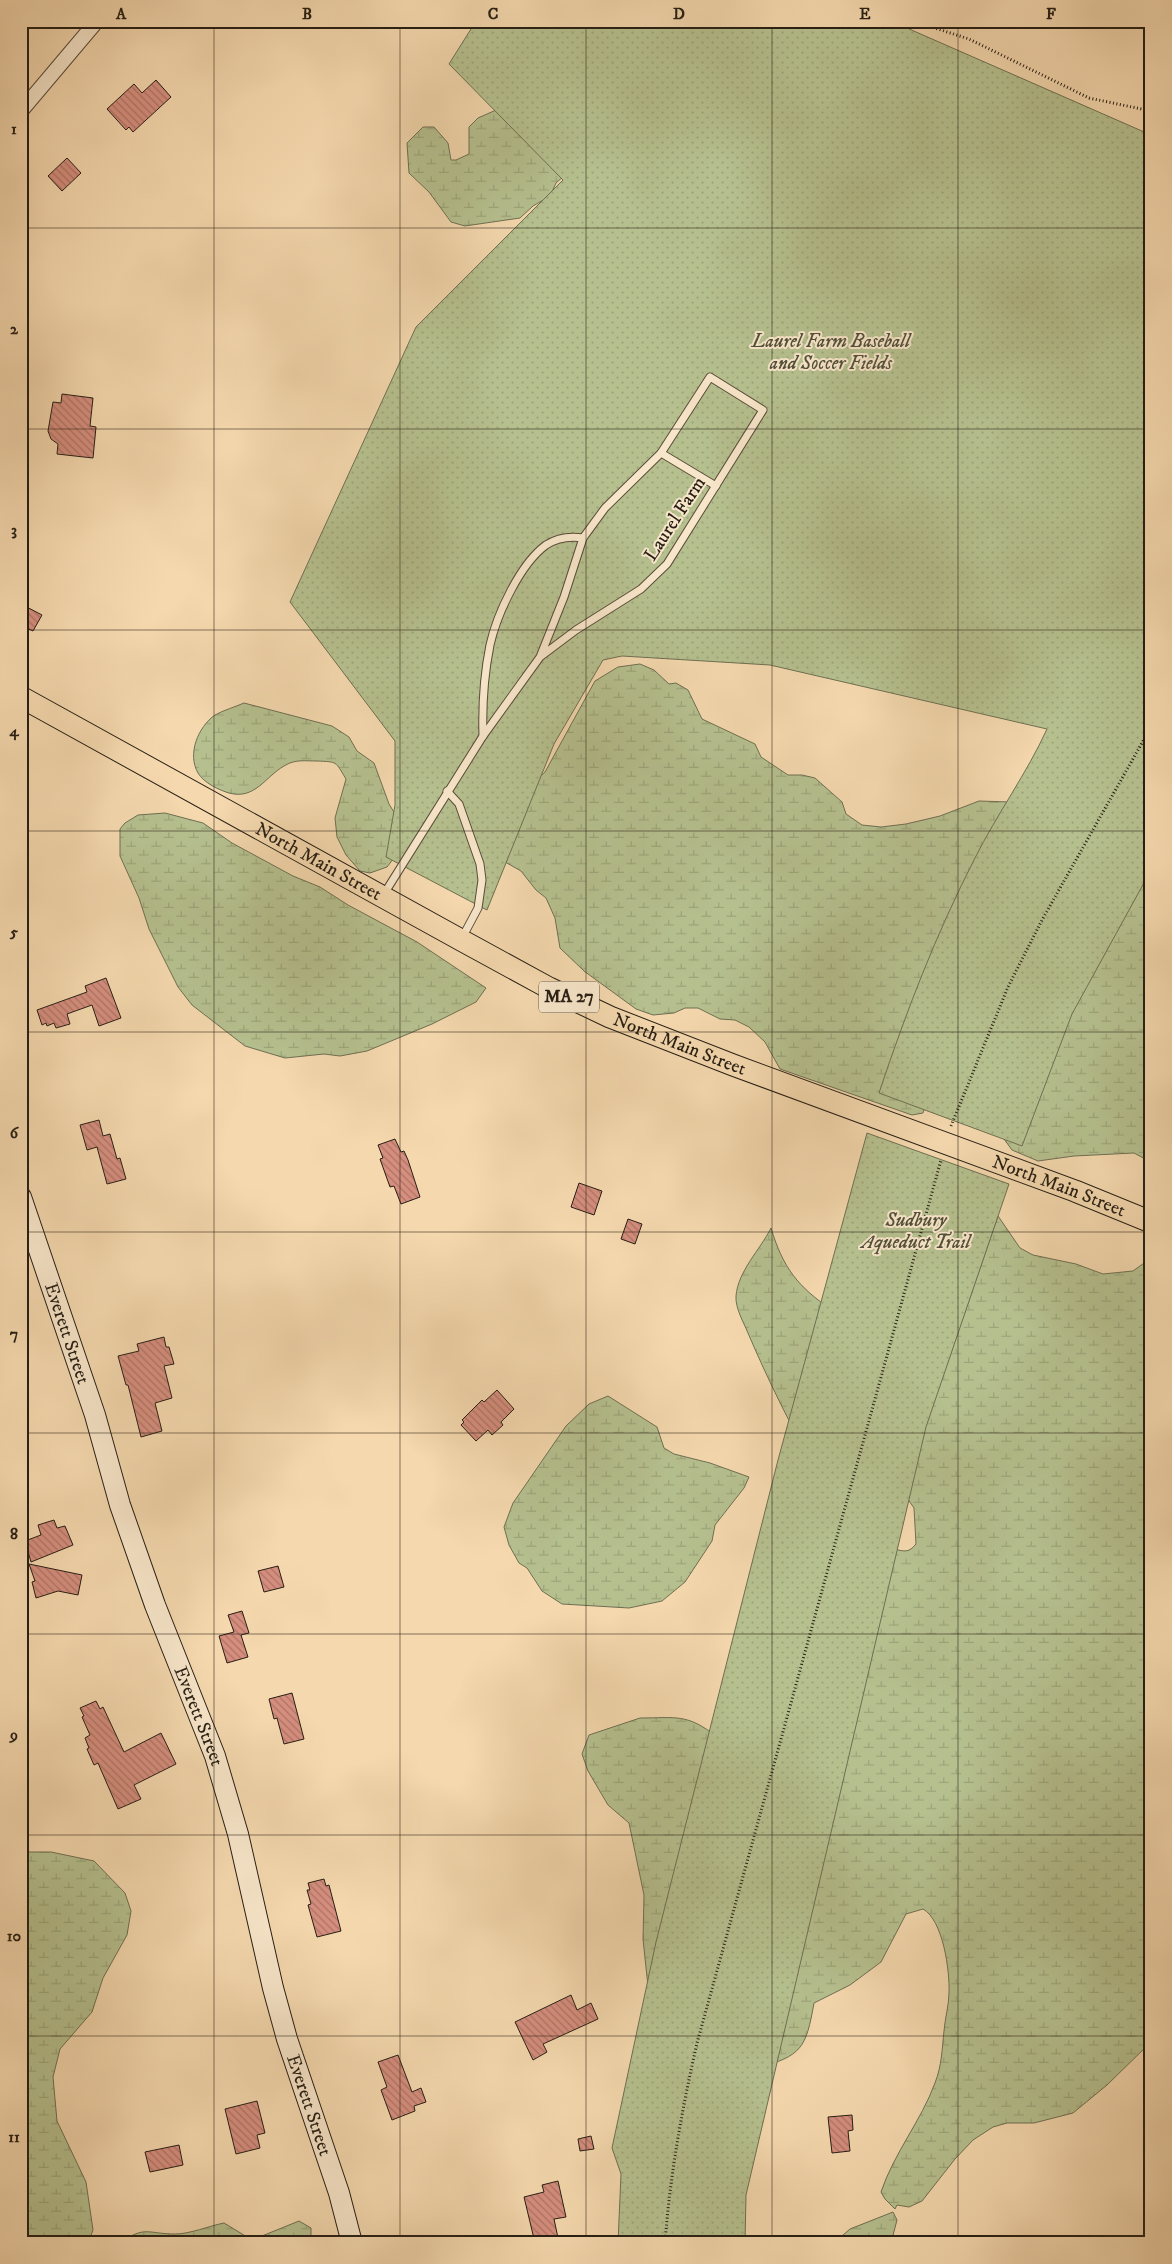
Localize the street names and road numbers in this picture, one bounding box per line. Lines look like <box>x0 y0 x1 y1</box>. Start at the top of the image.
street label: Laurel Farm <box>639 472 711 566</box>
street label: North Main Street <box>251 817 386 906</box>
road number: MA 27 <box>539 982 599 1012</box>
street label: North Main Street <box>610 1008 749 1080</box>
street label: North Main Street <box>989 1150 1129 1222</box>
street label: Everett Street <box>39 1280 95 1387</box>
street label: Everett Street <box>169 1663 229 1769</box>
street label: Everett Street <box>282 2051 337 2159</box>

